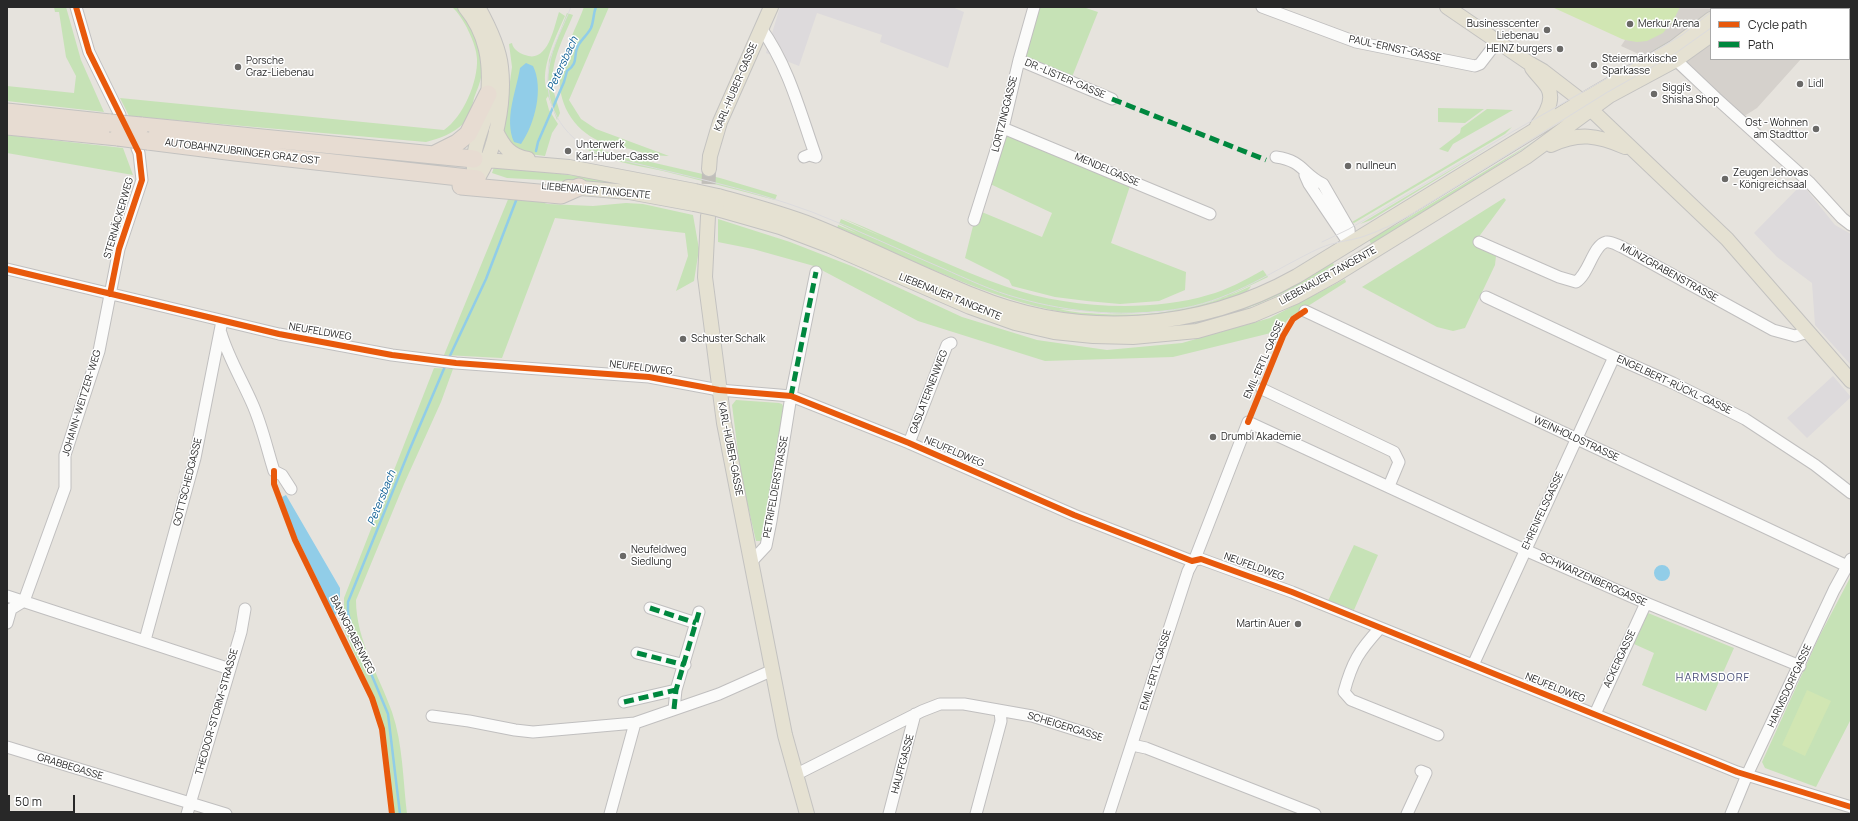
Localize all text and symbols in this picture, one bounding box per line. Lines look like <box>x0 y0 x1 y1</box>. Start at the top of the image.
legend <box>1710 8 1850 60</box>
text: Cycle path <box>1748 16 1807 33</box>
place label: Businesscenter Liebenau <box>1467 18 1539 42</box>
place label: Merkur Arena <box>1638 18 1699 30</box>
marker: Merkur Arena <box>1625 19 1635 29</box>
marker: Businesscenter Liebenau <box>1542 25 1552 35</box>
street label: PAUL-ERNST-GASSE <box>1348 33 1442 65</box>
water label: Petersbach <box>545 35 581 93</box>
text: Path <box>1748 36 1774 53</box>
street label: KARL-HUBER-GASSE <box>712 41 760 133</box>
place label: HEINZ burgers <box>1486 43 1552 55</box>
marker: HEINZ burgers <box>1555 44 1565 54</box>
place label: Steiermärkische Sparkasse <box>1602 53 1677 76</box>
place label: Porsche Graz-Liebenau <box>246 55 314 78</box>
street label: DR.-LISTER-GASSE <box>1023 57 1107 101</box>
marker: Steiermärkische Sparkasse <box>1589 60 1599 70</box>
marker: Porsche Graz-Liebenau <box>233 62 243 72</box>
street label: LORTZINGGASSE <box>990 75 1020 153</box>
place label: Lidl <box>1808 78 1824 90</box>
marker: Lidl <box>1795 79 1805 89</box>
place label: Siggi's Shisha Shop <box>1662 82 1719 106</box>
marker: Siggi's Shisha Shop <box>1649 89 1659 99</box>
place label: Ost - Wohnen am Stadttor <box>1745 117 1808 140</box>
marker: Ost - Wohnen am Stadttor <box>1811 124 1821 134</box>
street label: AUTOBAHNZUBRINGER GRAZ OST <box>164 137 320 167</box>
place label: Unterwerk Karl-Huber-Gasse <box>576 139 659 162</box>
marker: Unterwerk Karl-Huber-Gasse <box>563 146 573 156</box>
street label: MENDELGASSE <box>1073 151 1141 189</box>
place label: nullneun <box>1356 160 1396 172</box>
marker: nullneun <box>1343 161 1353 171</box>
place label: Zeugen Jehovas - Königreichsaal <box>1733 167 1808 190</box>
marker: Zeugen Jehovas - Königreichsaal <box>1720 174 1730 184</box>
street label: STERNÄCKERWEG <box>102 176 136 260</box>
street label: LIEBENAUER TANGENTE <box>541 180 651 202</box>
street label: MÜNZGRABENSTRASSE <box>1618 241 1720 305</box>
street label: LIEBENAUER TANGENTE <box>1277 244 1379 308</box>
street label: LIEBENAUER TANGENTE <box>897 271 1003 323</box>
street label: EMIL-ERTL-GASSE <box>1241 319 1287 401</box>
street label: NEUFELDWEG <box>288 321 352 343</box>
place label: Schuster Schalk <box>691 333 766 345</box>
marker: Schuster Schalk <box>678 334 688 344</box>
street label: JOHANN-WEITZER-WEG <box>60 348 104 458</box>
street label: GASLATERNENWEG <box>907 348 951 436</box>
street label: ENGELBERT-RÜCKL-GASSE <box>1615 353 1733 417</box>
street label: NEUFELDWEG <box>609 358 673 378</box>
street label: KARL-HUBER-GASSE <box>715 401 745 497</box>
street label: WEINHOLDSTRASSE <box>1531 414 1621 464</box>
place label: Drumbl Akademie <box>1221 431 1301 443</box>
marker: Drumbl Akademie <box>1208 432 1218 442</box>
street label: NEUFELDWEG <box>922 434 986 470</box>
street label: PETRIFELDERSTRASSE <box>761 435 791 539</box>
street label: GOTTSCHEDGASSE <box>171 437 205 527</box>
water label: Petersbach <box>365 468 399 528</box>
street label: EHRENFELSGASSE <box>1520 470 1566 552</box>
place label: Neufeldweg Siedlung <box>631 544 686 568</box>
street label: NEUFELDWEG <box>1222 550 1286 584</box>
marker: Neufeldweg Siedlung <box>618 551 628 561</box>
street label: SCHWARZENBERGGASSE <box>1537 551 1649 609</box>
street label: BANNGRABENWEG <box>327 594 377 676</box>
place label: Martin Auer <box>1236 618 1290 630</box>
marker: Martin Auer <box>1293 619 1303 629</box>
street label: EMIL-ERTL-GASSE <box>1138 628 1174 712</box>
street label: ACKERGASSE <box>1601 628 1639 690</box>
street label: HARMSDORFGASSE <box>1765 642 1815 730</box>
street label: THEODOR-STORM-STRASSE <box>193 647 241 777</box>
street label: NEUFELDWEG <box>1523 671 1587 705</box>
district label: HARMSDORF <box>1676 671 1750 685</box>
street label: SCHEIGERGASSE <box>1026 710 1104 744</box>
street label: HAUFFGASSE <box>889 733 917 795</box>
street label: GRABBEGASSE <box>35 751 105 783</box>
scale bar <box>10 787 77 813</box>
text: 50 m <box>15 793 42 810</box>

